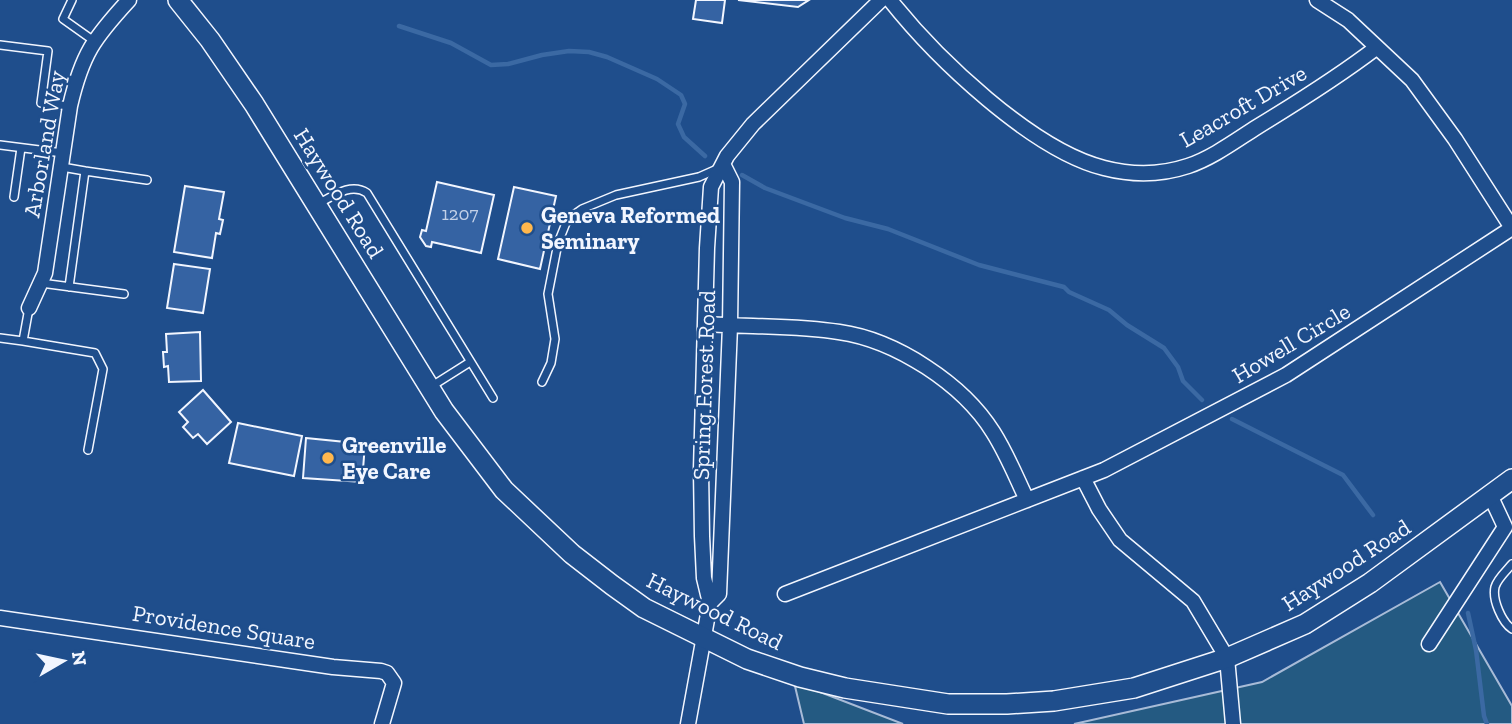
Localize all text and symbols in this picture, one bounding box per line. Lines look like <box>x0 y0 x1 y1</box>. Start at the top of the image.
street label: Leacroft Drive <box>1175 58 1311 154</box>
street label: Arborland Way <box>17 68 71 220</box>
street label: Haywood Road <box>288 123 390 263</box>
place label: Geneva Reformed Seminary <box>541 201 720 255</box>
house number: 1207 <box>442 202 479 225</box>
marker: Geneva Reformed Seminary <box>519 220 535 236</box>
street label: Spring Forest Road <box>687 289 721 480</box>
street label: Howell Circle <box>1227 297 1355 389</box>
place label: Greenville Eye Care <box>342 431 446 485</box>
marker: Greenville Eye Care <box>320 450 336 466</box>
street label: Haywood Road <box>1276 513 1416 617</box>
street label: Haywood Road <box>642 566 788 656</box>
street label: Providence Square <box>131 599 317 655</box>
north arrow <box>28 626 98 696</box>
text: N <box>67 649 92 667</box>

